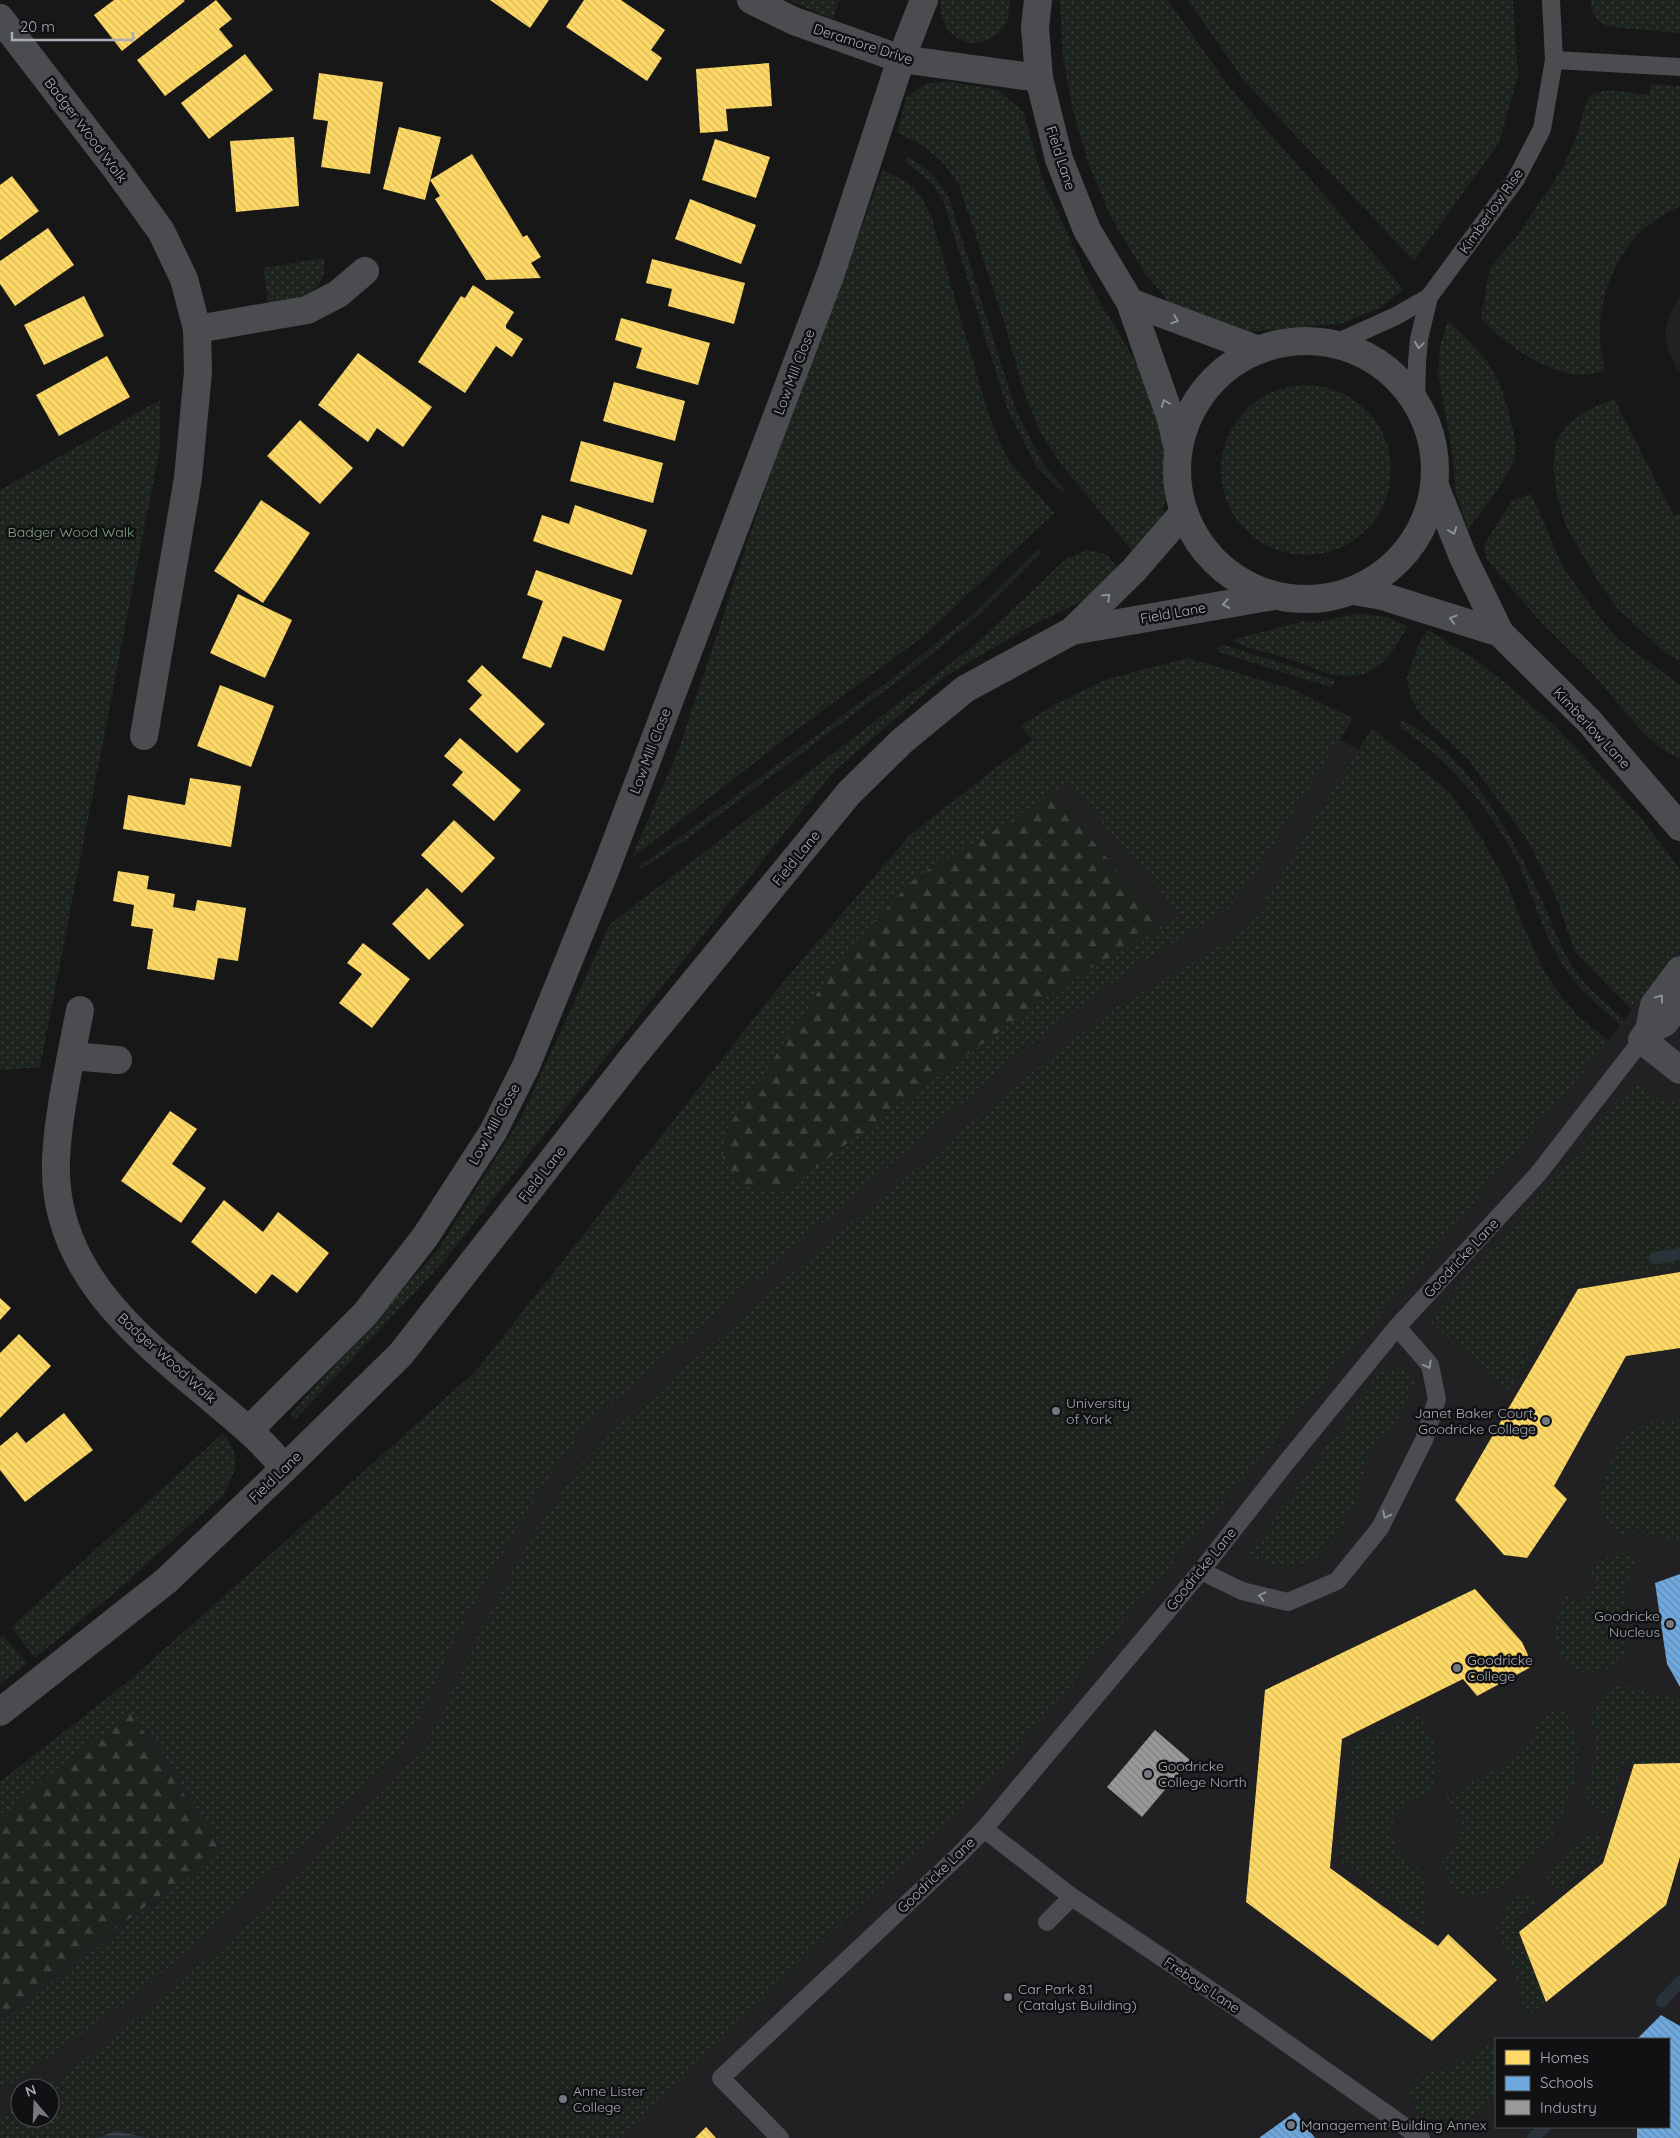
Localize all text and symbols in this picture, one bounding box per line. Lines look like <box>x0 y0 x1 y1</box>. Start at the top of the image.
scale bar <box>12 10 134 42</box>
text: 20 m <box>20 17 55 36</box>
street label: Deramore Drive <box>811 19 915 69</box>
street label: Badger Wood Walk <box>41 74 131 186</box>
street label: Field Lane <box>1042 124 1080 192</box>
street label: Kimberlow Rise <box>1455 165 1527 257</box>
one-way arrow <box>1170 314 1179 324</box>
street label: Low Mill Close <box>769 327 819 417</box>
one-way arrow <box>1414 341 1425 349</box>
one-way arrow <box>1161 399 1171 408</box>
park label: Badger Wood Walk <box>8 523 134 541</box>
one-way arrow <box>1447 527 1457 535</box>
one-way arrow <box>1101 593 1110 602</box>
street label: Field Lane <box>1139 598 1207 628</box>
one-way arrow <box>1221 598 1229 609</box>
one-way arrow <box>1449 615 1458 625</box>
street label: Kimberlow Lane <box>1550 684 1634 773</box>
street label: Low Mill Close <box>625 706 675 796</box>
street label: Field Lane <box>768 827 824 889</box>
one-way arrow <box>1654 995 1662 1004</box>
street label: Low Mill Close <box>464 1080 524 1168</box>
street label: Field Lane <box>515 1142 570 1206</box>
street label: Goodricke Lane <box>1420 1215 1502 1301</box>
street label: Badger Wood Walk <box>114 1309 220 1407</box>
one-way arrow <box>1422 1360 1432 1369</box>
place label: University of York <box>1066 1394 1130 1428</box>
place label: Janet Baker Court, Goodricke College <box>1415 1404 1536 1438</box>
marker: University of York <box>1050 1405 1062 1417</box>
marker: Janet Baker Court, Goodricke College <box>1540 1415 1552 1427</box>
street label: Field Lane <box>245 1447 305 1506</box>
one-way arrow <box>1382 1510 1392 1519</box>
street label: Goodricke Lane <box>1162 1524 1240 1614</box>
one-way arrow <box>1259 1591 1267 1601</box>
place label: Goodricke Nucleus <box>1594 1607 1660 1641</box>
marker: Goodricke Nucleus <box>1664 1618 1676 1630</box>
place label: Goodricke College <box>1467 1651 1533 1685</box>
marker: Goodricke College <box>1451 1662 1463 1674</box>
place label: Goodricke College North <box>1158 1757 1247 1791</box>
marker: Goodricke College North <box>1142 1768 1154 1780</box>
street label: Goodricke Lane <box>893 1833 979 1917</box>
street label: Freboys Lane <box>1161 1953 1244 2017</box>
place label: Car Park 8.1 (Catalyst Building) <box>1018 1980 1137 2014</box>
marker: Car Park 8.1 (Catalyst Building) <box>1002 1991 1014 2003</box>
legend <box>1495 2038 1670 2128</box>
text: Homes <box>1540 2048 1589 2067</box>
text: Schools <box>1540 2073 1593 2092</box>
north arrow <box>10 2078 60 2128</box>
text: N <box>23 2081 39 2101</box>
place label: Anne Lister College <box>573 2082 646 2116</box>
marker: Anne Lister College <box>557 2093 569 2105</box>
text: Industry <box>1540 2098 1597 2117</box>
place label: Management Building Annex <box>1301 2116 1487 2134</box>
marker: Management Building Annex <box>1285 2119 1297 2131</box>

